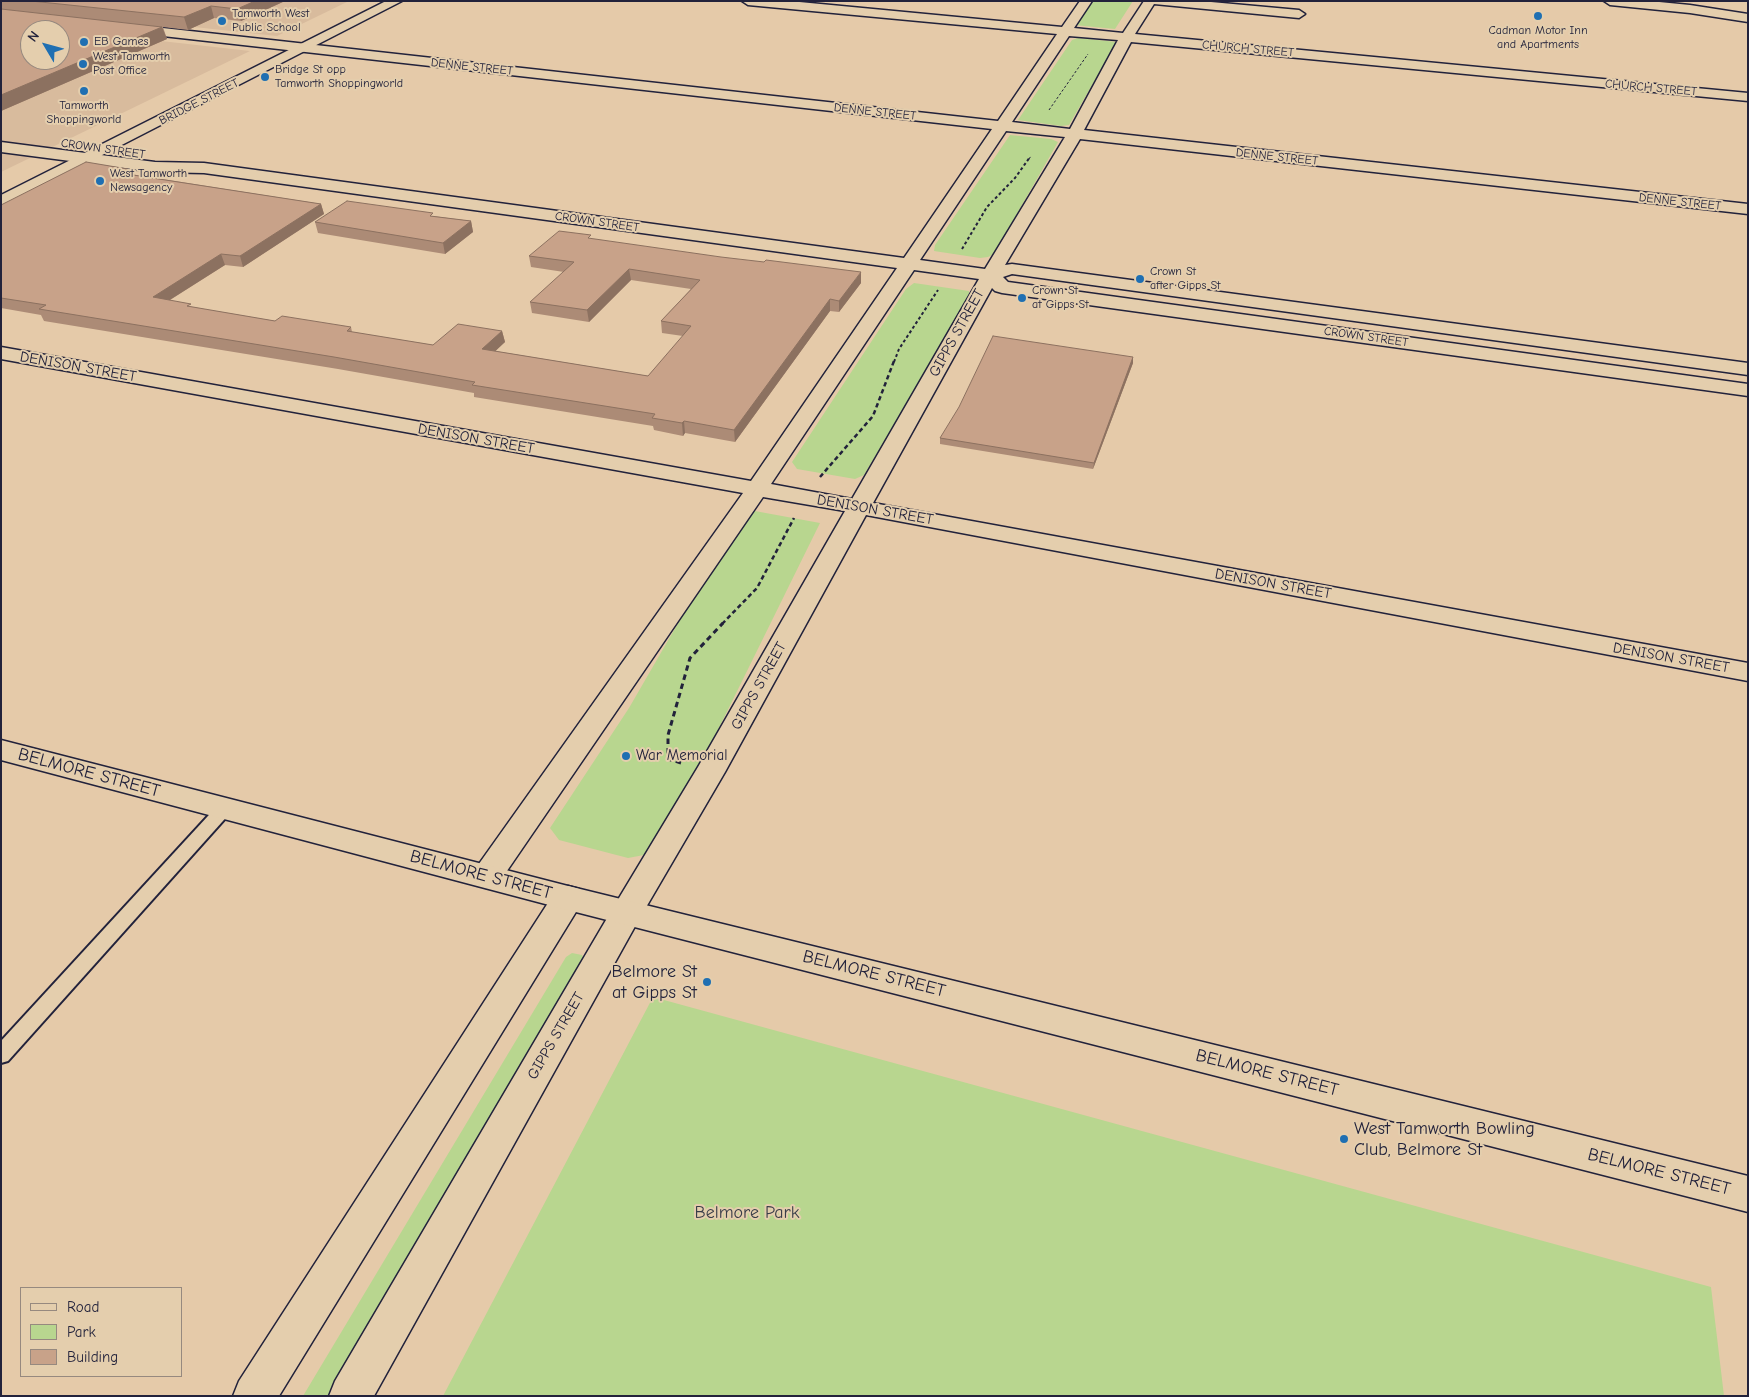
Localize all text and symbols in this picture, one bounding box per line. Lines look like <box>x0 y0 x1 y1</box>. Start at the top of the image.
place label: Tamworth West Public School <box>232 7 309 35</box>
marker: Cadman Motor Inn and Apartments <box>1532 10 1544 22</box>
marker: Tamworth West Public School <box>216 15 228 27</box>
north arrow <box>20 20 70 70</box>
place label: Cadman Motor Inn and Apartments <box>1488 24 1588 52</box>
text: N <box>24 28 43 45</box>
place label: EB Games <box>94 35 148 49</box>
marker: EB Games <box>78 36 90 48</box>
street label: CHURCH STREET <box>1201 38 1295 60</box>
place label: West Tamworth Post Office <box>93 50 170 78</box>
street label: DENNE STREET <box>430 56 514 78</box>
marker: West Tamworth Post Office <box>77 58 89 70</box>
place label: Bridge St opp Tamworth Shoppingworld <box>275 63 403 91</box>
marker: Bridge St opp Tamworth Shoppingworld <box>259 71 271 83</box>
street label: BRIDGE STREET <box>157 76 241 128</box>
street label: CHURCH STREET <box>1604 77 1698 99</box>
marker: Tamworth Shoppingworld <box>78 85 90 97</box>
place label: Tamworth Shoppingworld <box>47 99 121 127</box>
street label: DENNE STREET <box>833 101 917 123</box>
street label: CROWN STREET <box>60 136 146 162</box>
street label: DENNE STREET <box>1235 146 1319 168</box>
place label: West Tamworth Newsagency <box>110 167 187 195</box>
marker: West Tamworth Newsagency <box>94 175 106 187</box>
street label: DENNE STREET <box>1638 191 1722 213</box>
street label: CROWN STREET <box>554 209 640 235</box>
place label: Crown St after Gipps St <box>1150 265 1220 293</box>
marker: Crown St after Gipps St <box>1134 273 1146 285</box>
place label: Crown St at Gipps St <box>1032 284 1089 312</box>
street label: GIPPS STREET <box>925 286 989 380</box>
marker: Crown St at Gipps St <box>1016 292 1028 304</box>
street label: CROWN STREET <box>1323 324 1409 350</box>
street label: DENISON STREET <box>18 348 138 386</box>
street label: DENISON STREET <box>416 420 536 458</box>
street label: DENISON STREET <box>815 491 935 529</box>
street label: DENISON STREET <box>1213 565 1333 603</box>
street label: GIPPS STREET <box>727 639 791 733</box>
street label: DENISON STREET <box>1611 639 1731 677</box>
street label: BELMORE STREET <box>16 744 162 802</box>
place label: War Memorial <box>636 747 727 765</box>
marker: War Memorial <box>620 750 632 762</box>
street label: BELMORE STREET <box>408 846 554 904</box>
street label: BELMORE STREET <box>800 946 948 1002</box>
place label: Belmore St at Gipps St <box>612 961 697 1004</box>
marker: Belmore St at Gipps St <box>701 976 713 988</box>
street label: GIPPS STREET <box>524 989 588 1083</box>
street label: BELMORE STREET <box>1193 1045 1341 1101</box>
place label: West Tamworth Bowling Club, Belmore St <box>1354 1118 1535 1160</box>
marker: West Tamworth Bowling Club, Belmore St <box>1338 1133 1350 1145</box>
street label: BELMORE STREET <box>1585 1144 1733 1200</box>
park label: Belmore Park <box>695 1202 799 1224</box>
legend <box>20 1287 182 1377</box>
text: Road <box>67 1298 99 1316</box>
text: Park <box>67 1323 96 1341</box>
text: Building <box>67 1348 118 1366</box>

